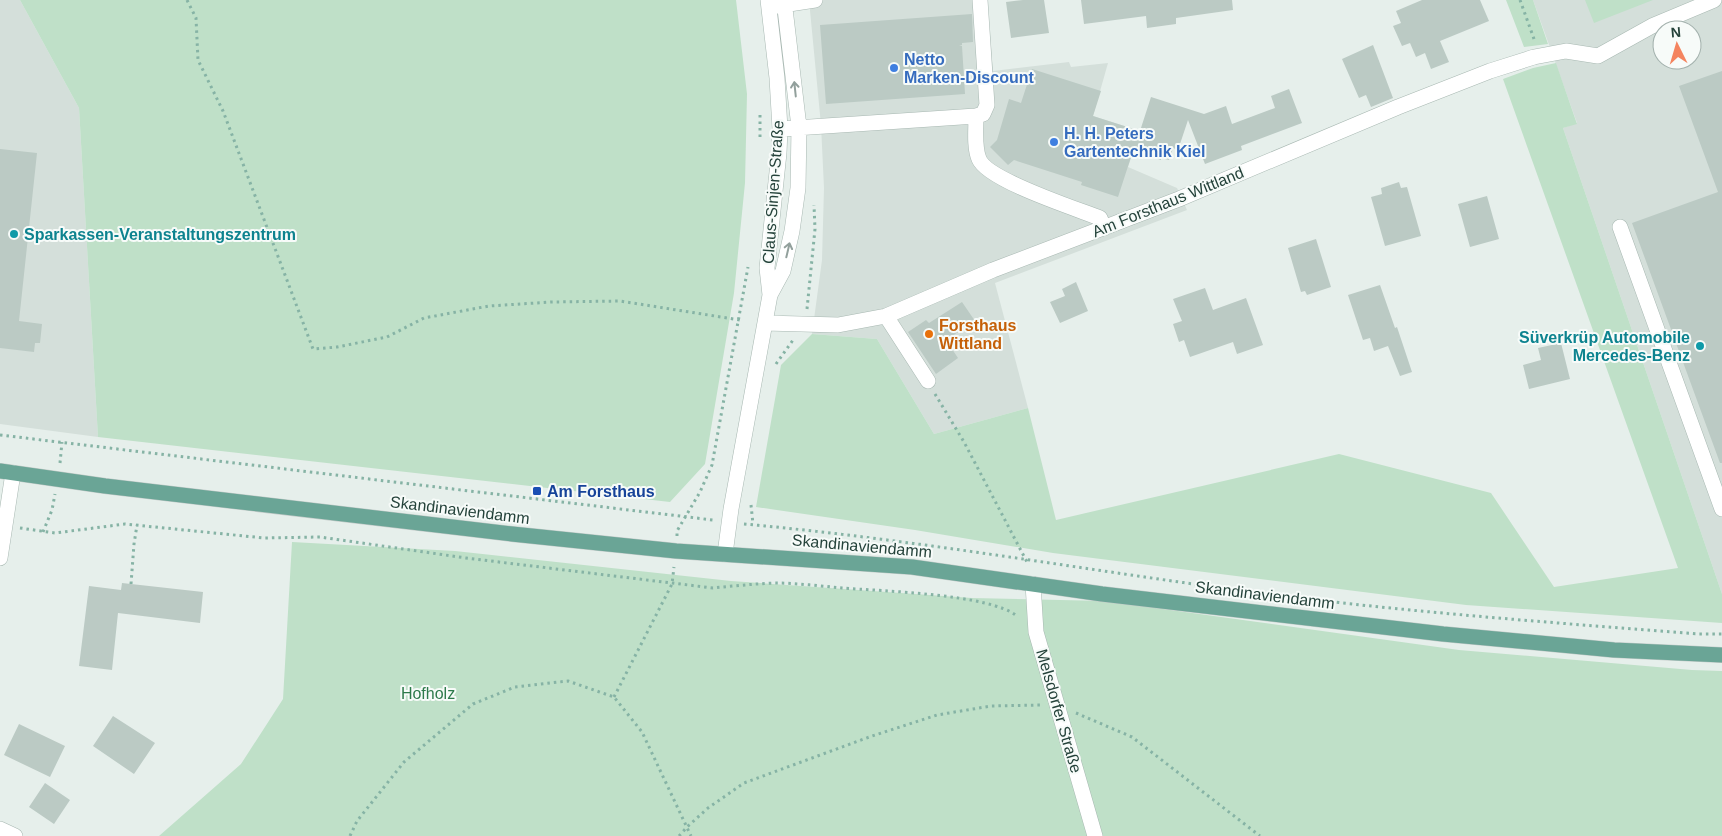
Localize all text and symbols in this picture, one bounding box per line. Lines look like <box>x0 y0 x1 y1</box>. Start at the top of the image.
north arrow <box>1652 20 1702 70</box>
text: N <box>1670 24 1682 40</box>
place label: Netto Marken-Discount <box>904 51 1034 86</box>
marker: Netto Marken-Discount <box>888 62 900 74</box>
one-way arrow <box>790 81 800 97</box>
street label: Claus-Sinjen-Straße <box>759 119 787 264</box>
place label: H. H. Peters Gartentechnik Kiel <box>1064 125 1205 160</box>
marker: H. H. Peters Gartentechnik Kiel <box>1048 136 1060 148</box>
street label: Am Forsthaus Wittland <box>1090 164 1246 240</box>
place label: Sparkassen-Veranstaltungszentrum <box>24 226 296 243</box>
marker: Sparkassen-Veranstaltungszentrum <box>8 228 20 240</box>
one-way arrow <box>784 243 793 259</box>
place label: Forsthaus Wittland <box>939 317 1016 352</box>
marker: Forsthaus Wittland <box>923 328 935 340</box>
place label: Süverkrüp Automobile Mercedes-Benz <box>1519 329 1690 364</box>
marker: Süverkrüp Automobile Mercedes-Benz <box>1694 340 1706 352</box>
place label: Am Forsthaus <box>547 483 655 500</box>
marker: Am Forsthaus <box>531 485 543 497</box>
street label: Skandinaviendamm <box>389 493 531 527</box>
street label: Skandinaviendamm <box>791 531 933 561</box>
street label: Skandinaviendamm <box>1194 578 1336 612</box>
street label: Melsdorfer Straße <box>1033 647 1085 775</box>
park label: Hofholz <box>401 685 455 702</box>

